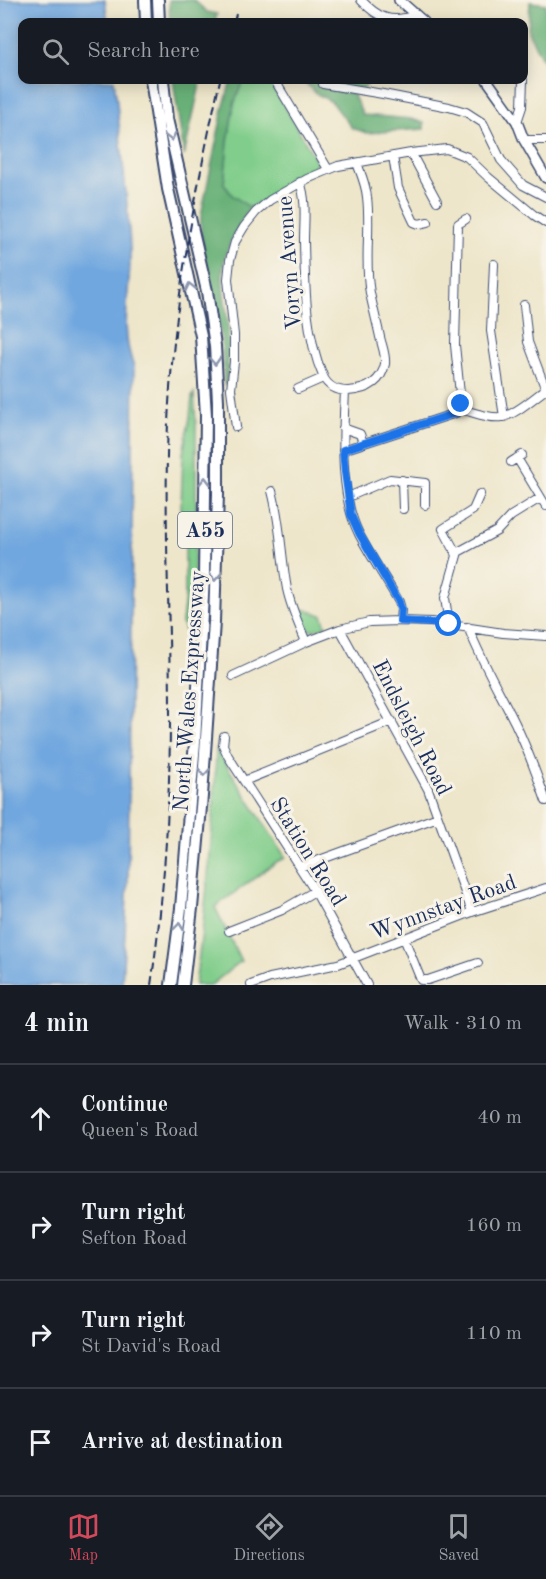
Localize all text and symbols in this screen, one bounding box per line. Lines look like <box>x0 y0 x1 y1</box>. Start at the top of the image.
search box <box>18 18 528 84</box>
icon: search <box>39 35 72 68</box>
text: Search here <box>87 40 200 62</box>
one-way arrow <box>164 132 177 142</box>
street label: Voryn Avenue <box>274 195 306 331</box>
one-way arrow <box>185 283 198 293</box>
one-way arrow <box>209 357 222 366</box>
route end <box>447 390 473 416</box>
one-way arrow <box>199 476 212 485</box>
road number: A55 <box>178 512 232 548</box>
street label: North Wales Expressway <box>171 569 209 813</box>
one-way arrow <box>209 573 222 582</box>
route start <box>435 610 461 636</box>
street label: Endsleigh Road <box>368 656 455 799</box>
one-way arrow <box>197 767 210 776</box>
street label: Station Road <box>265 794 349 910</box>
street label: Wynnstay Road <box>368 871 520 944</box>
one-way arrow <box>172 922 184 932</box>
text: 4 min <box>24 1011 89 1037</box>
text: Walk · 310 m <box>403 1014 522 1034</box>
text: Continue <box>81 1094 168 1116</box>
icon: ahead <box>24 1102 57 1135</box>
text: 40 m <box>477 1108 522 1128</box>
text: Queen's Road <box>81 1121 199 1141</box>
text: Turn right <box>81 1202 185 1224</box>
icon: right <box>24 1210 57 1243</box>
text: 160 m <box>466 1216 522 1236</box>
text: Sefton Road <box>81 1229 187 1249</box>
text: Turn right <box>81 1310 185 1332</box>
icon: right <box>24 1318 57 1351</box>
text: 110 m <box>466 1324 522 1344</box>
text: St David's Road <box>81 1337 221 1357</box>
icon: arrive <box>24 1426 57 1459</box>
text: Arrive at destination <box>81 1431 283 1453</box>
tab: Map <box>67 1510 100 1566</box>
tab: Directions <box>234 1510 305 1566</box>
tab: Saved <box>438 1510 479 1566</box>

